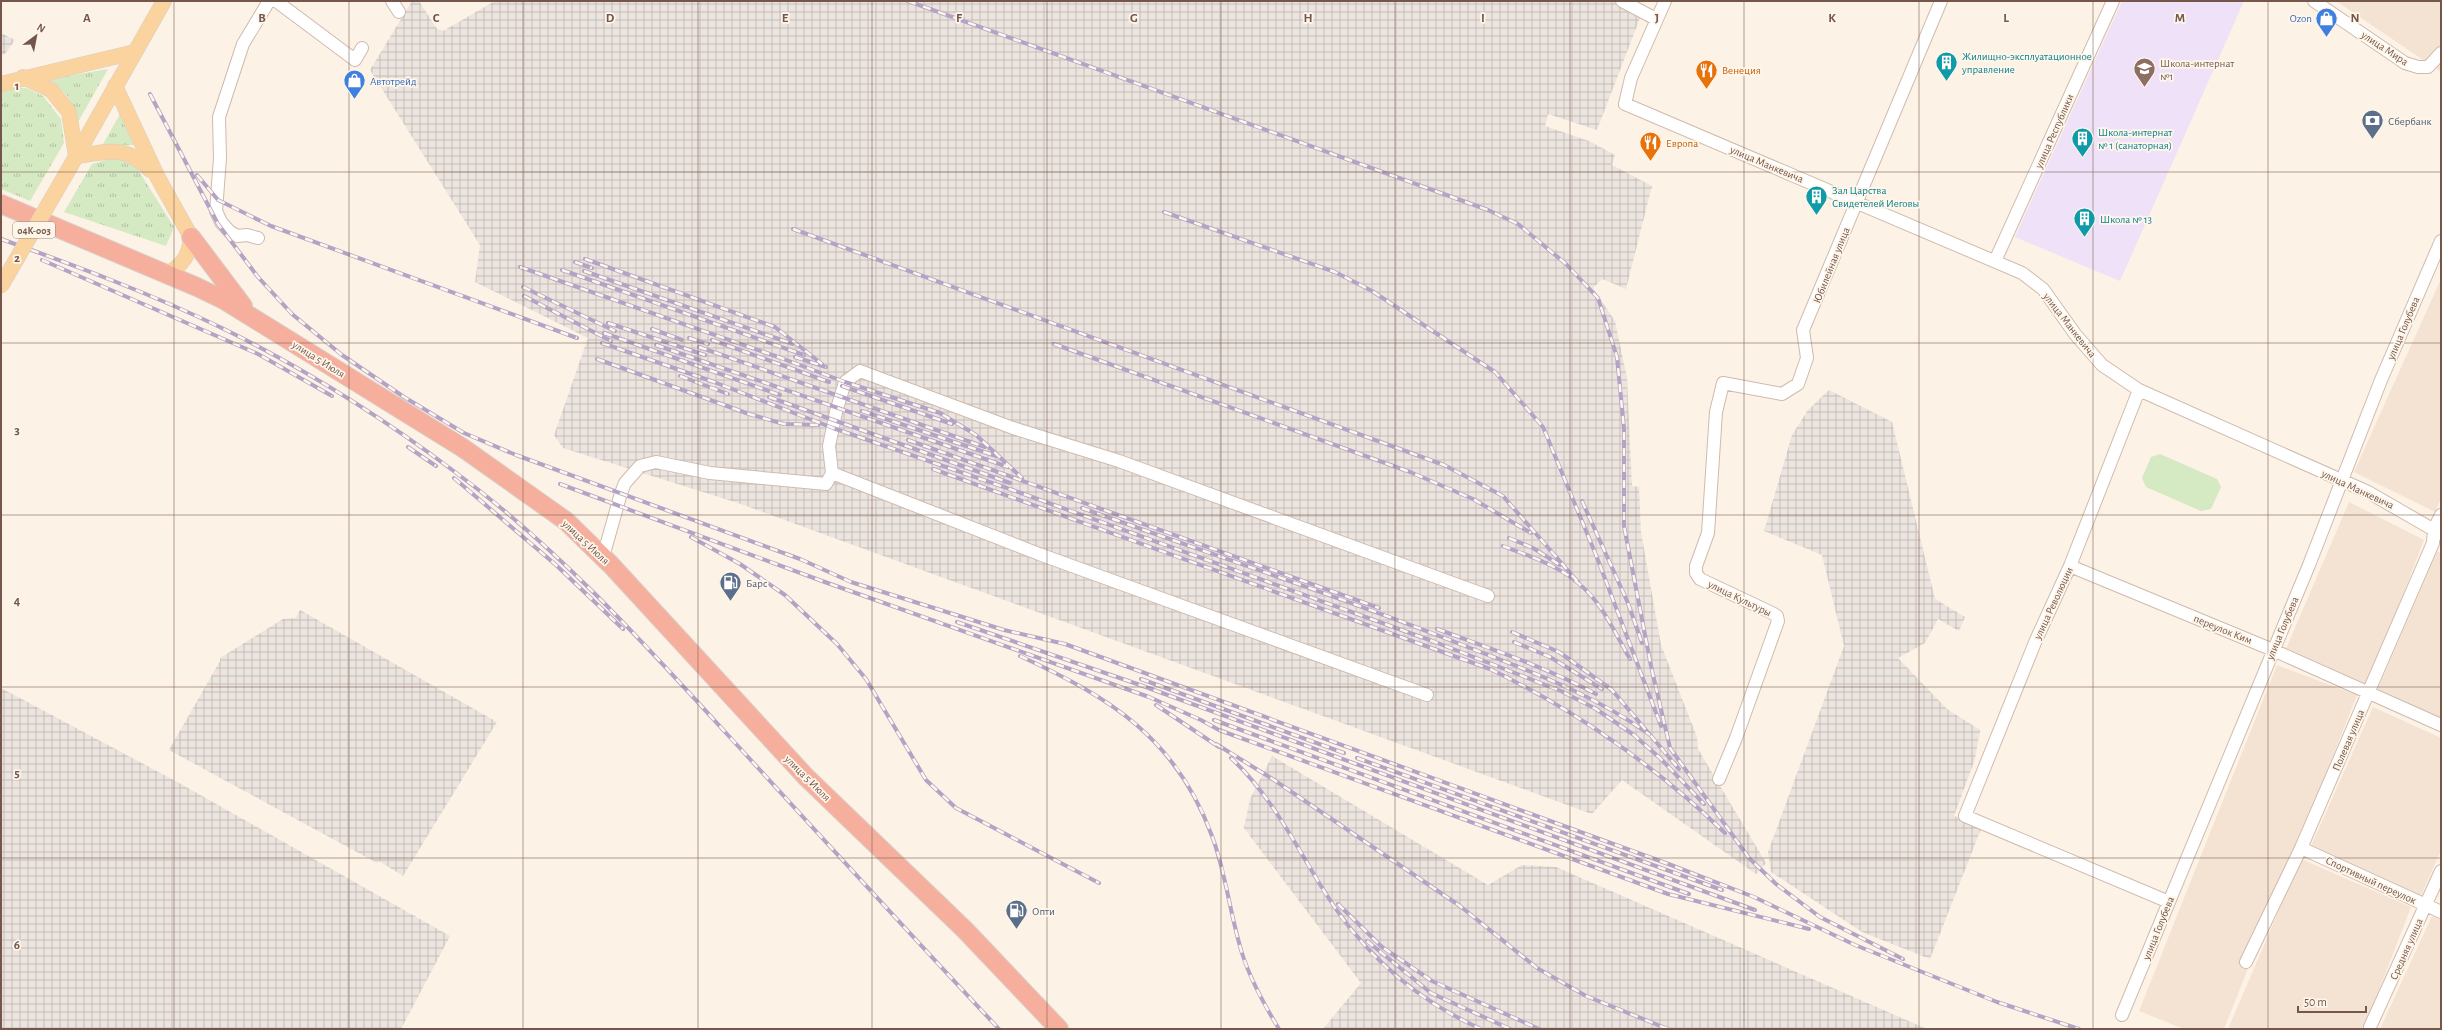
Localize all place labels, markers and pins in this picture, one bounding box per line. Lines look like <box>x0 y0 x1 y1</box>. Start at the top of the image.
shop icon: Ozon <box>2314 5 2340 38</box>
place label: Ozon <box>2290 13 2312 24</box>
building icon: Жилищно-эксплуатационное управление <box>1934 49 1960 82</box>
place label: Жилищно-эксплуатационное управление <box>1961 51 2092 75</box>
school or university icon: Школа-интернат №1 <box>2131 56 2157 89</box>
restaurant icon: Венеция <box>1693 57 1719 90</box>
place label: Школа-интернат №1 <box>2160 58 2234 82</box>
place label: Венеция <box>1722 65 1761 76</box>
shop icon: Автотрейд <box>341 68 367 101</box>
place label: Автотрейд <box>370 76 417 87</box>
bank icon: Сбербанк <box>2360 108 2386 141</box>
place label: Сбербанк <box>2388 116 2432 127</box>
building icon: Школа-интернат № 1 (санаторная) <box>2069 125 2095 158</box>
place label: Школа-интернат № 1 (санаторная) <box>2098 127 2172 151</box>
restaurant icon: Европа <box>1638 130 1664 163</box>
place label: Европа <box>1666 138 1698 149</box>
building icon: Зал Царства Свидетелей Иеговы <box>1803 183 1829 216</box>
place label: Зал Царства Свидетелей Иеговы <box>1832 185 1919 209</box>
building icon: Школа № 13 <box>2072 206 2098 239</box>
place label: Школа № 13 <box>2100 214 2152 225</box>
fuel station icon: Барс <box>717 570 743 603</box>
place label: Барс <box>746 578 767 589</box>
fuel station icon: Опти <box>1003 898 1029 931</box>
place label: Опти <box>1032 906 1055 917</box>

